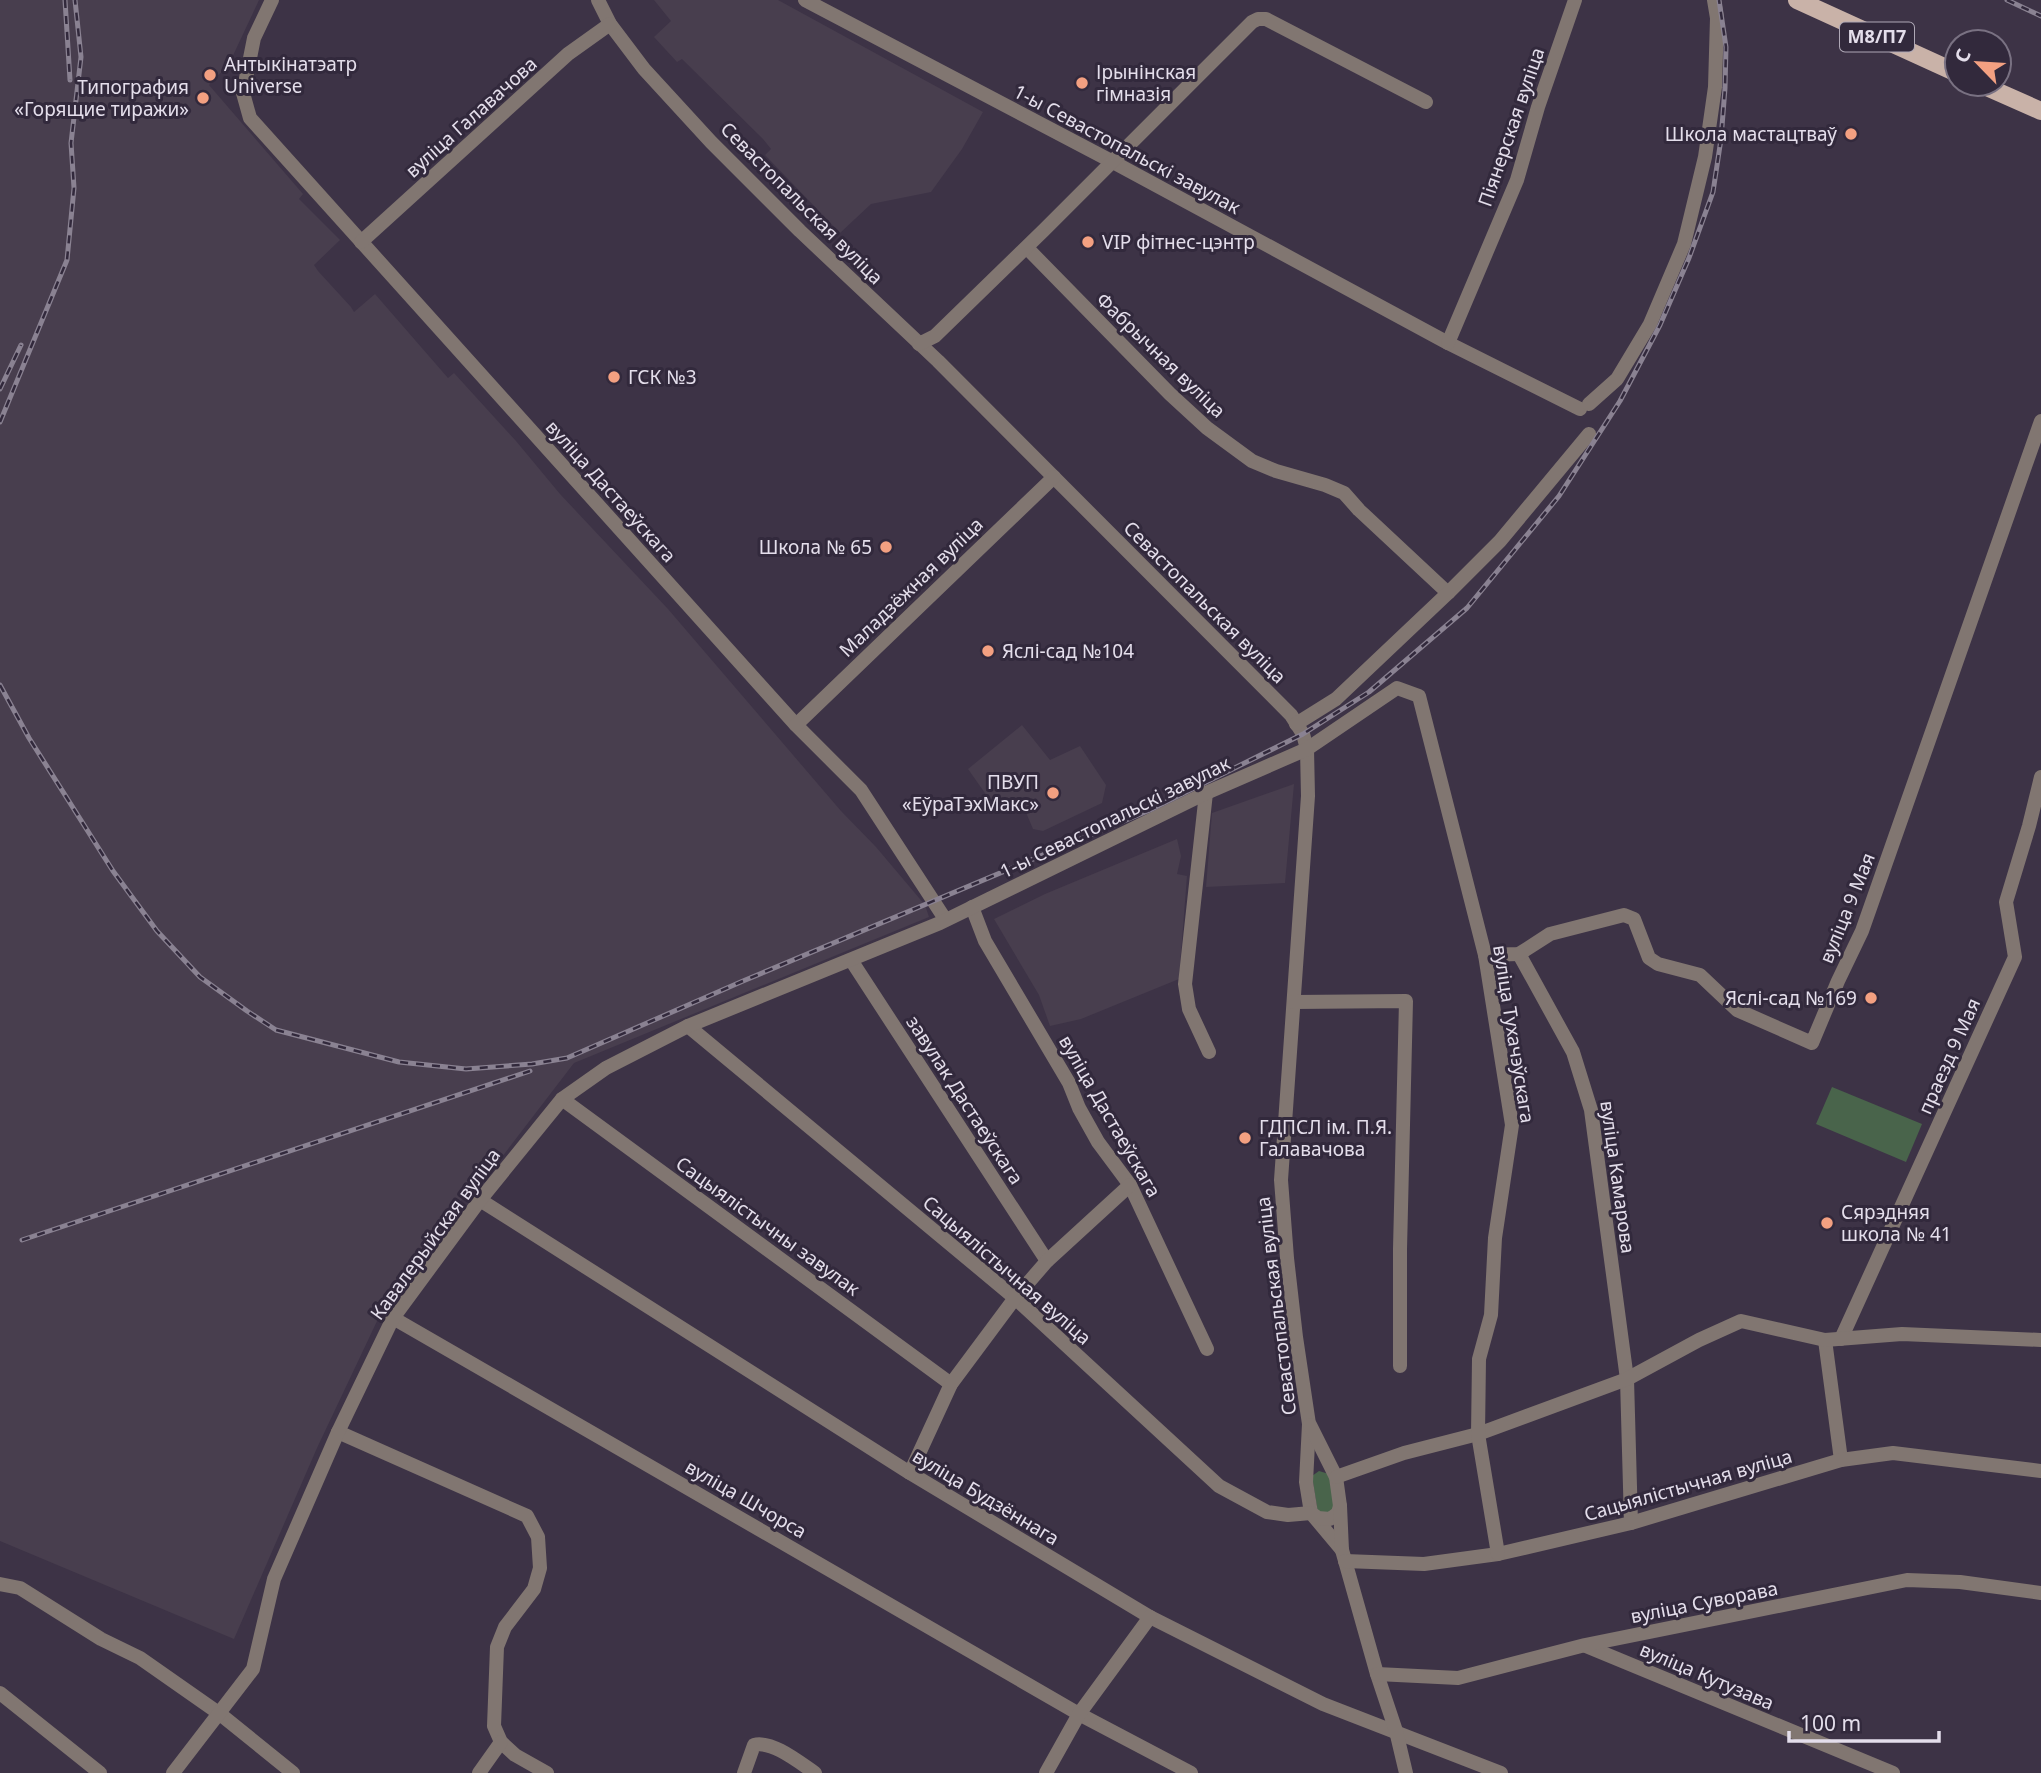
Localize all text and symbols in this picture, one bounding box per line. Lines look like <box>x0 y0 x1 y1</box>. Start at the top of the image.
road number: М8/П7 <box>1840 22 1914 52</box>
north arrow <box>1943 28 2013 98</box>
street label: Піянерская вуліца <box>1472 44 1550 210</box>
text: С <box>1948 45 1977 67</box>
place label: Антыкінатэатр Universe <box>224 51 357 99</box>
street label: вуліца Галавачова <box>400 51 542 183</box>
place label: Ірынінская гімназія <box>1096 59 1196 107</box>
marker: Антыкінатэатр Universe <box>202 67 218 83</box>
place label: Типография «Горящие тиражи» <box>14 74 189 122</box>
marker: Ірынінская гімназія <box>1074 75 1090 91</box>
street label: 1-ы Севастопальскі завулак <box>1009 78 1245 220</box>
marker: Типография «Горящие тиражи» <box>195 90 211 106</box>
street label: Севастопальская вуліца <box>715 116 889 290</box>
place label: Школа мастацтваў <box>1665 121 1837 147</box>
marker: Школа мастацтваў <box>1843 126 1859 142</box>
place label: VIP фітнес-цэнтр <box>1102 229 1255 255</box>
marker: VIP фітнес-цэнтр <box>1080 234 1096 250</box>
street label: Фабрычная вуліца <box>1091 287 1231 423</box>
place label: ГСК №3 <box>628 364 697 390</box>
marker: ГСК №3 <box>606 369 622 385</box>
street label: вуліца Дастаеўскага <box>540 414 682 568</box>
street label: Маладзёжная вуліца <box>833 511 989 663</box>
street label: Севастопальская вуліца <box>1118 515 1292 689</box>
place label: Школа № 65 <box>759 534 872 560</box>
marker: Школа № 65 <box>878 539 894 555</box>
place label: Яслі-сад №104 <box>1002 638 1134 664</box>
marker: Яслі-сад №104 <box>980 643 996 659</box>
street label: 1-ы Севастопальскі завулак <box>995 750 1235 884</box>
place label: ПВУП «ЕўраТэхМакс» <box>902 769 1039 817</box>
marker: ПВУП «ЕўраТэхМакс» <box>1045 785 1061 801</box>
street label: вуліца 9 Мая <box>1813 849 1881 967</box>
street label: вуліца Тухачэўскага <box>1487 943 1541 1125</box>
place label: Яслі-сад №169 <box>1725 985 1857 1011</box>
marker: Яслі-сад №169 <box>1863 990 1879 1006</box>
street label: праезд 9 Мая <box>1912 994 1986 1118</box>
street label: завулак Дастаеўскага <box>901 1011 1029 1189</box>
street label: вуліца Дастаеўскага <box>1053 1030 1167 1202</box>
street label: вуліца Камарова <box>1594 1099 1642 1255</box>
place label: ГДПСЛ ім. П.Я. Галавачова <box>1259 1114 1392 1162</box>
marker: ГДПСЛ ім. П.Я. Галавачова <box>1237 1130 1253 1146</box>
street label: Кавалерыйская вуліца <box>364 1143 506 1325</box>
street label: Сацыялістычны завулак <box>671 1150 865 1302</box>
street label: Сацыялістычная вуліца <box>917 1190 1097 1350</box>
street label: Севастопальская вуліца <box>1250 1195 1302 1417</box>
place label: Сярэдняя школа № 41 <box>1841 1199 1952 1247</box>
marker: Сярэдняя школа № 41 <box>1819 1215 1835 1231</box>
street label: вуліца Будзённага <box>908 1443 1064 1551</box>
street label: Сацыялістычная вуліца <box>1581 1443 1795 1527</box>
street label: вуліца Шчорса <box>681 1454 811 1544</box>
street label: вуліца Суворава <box>1628 1575 1780 1629</box>
street label: вуліца Кутузава <box>1636 1636 1778 1716</box>
scale bar <box>1789 1700 1940 1744</box>
text: 100 m <box>1800 1709 1861 1737</box>

